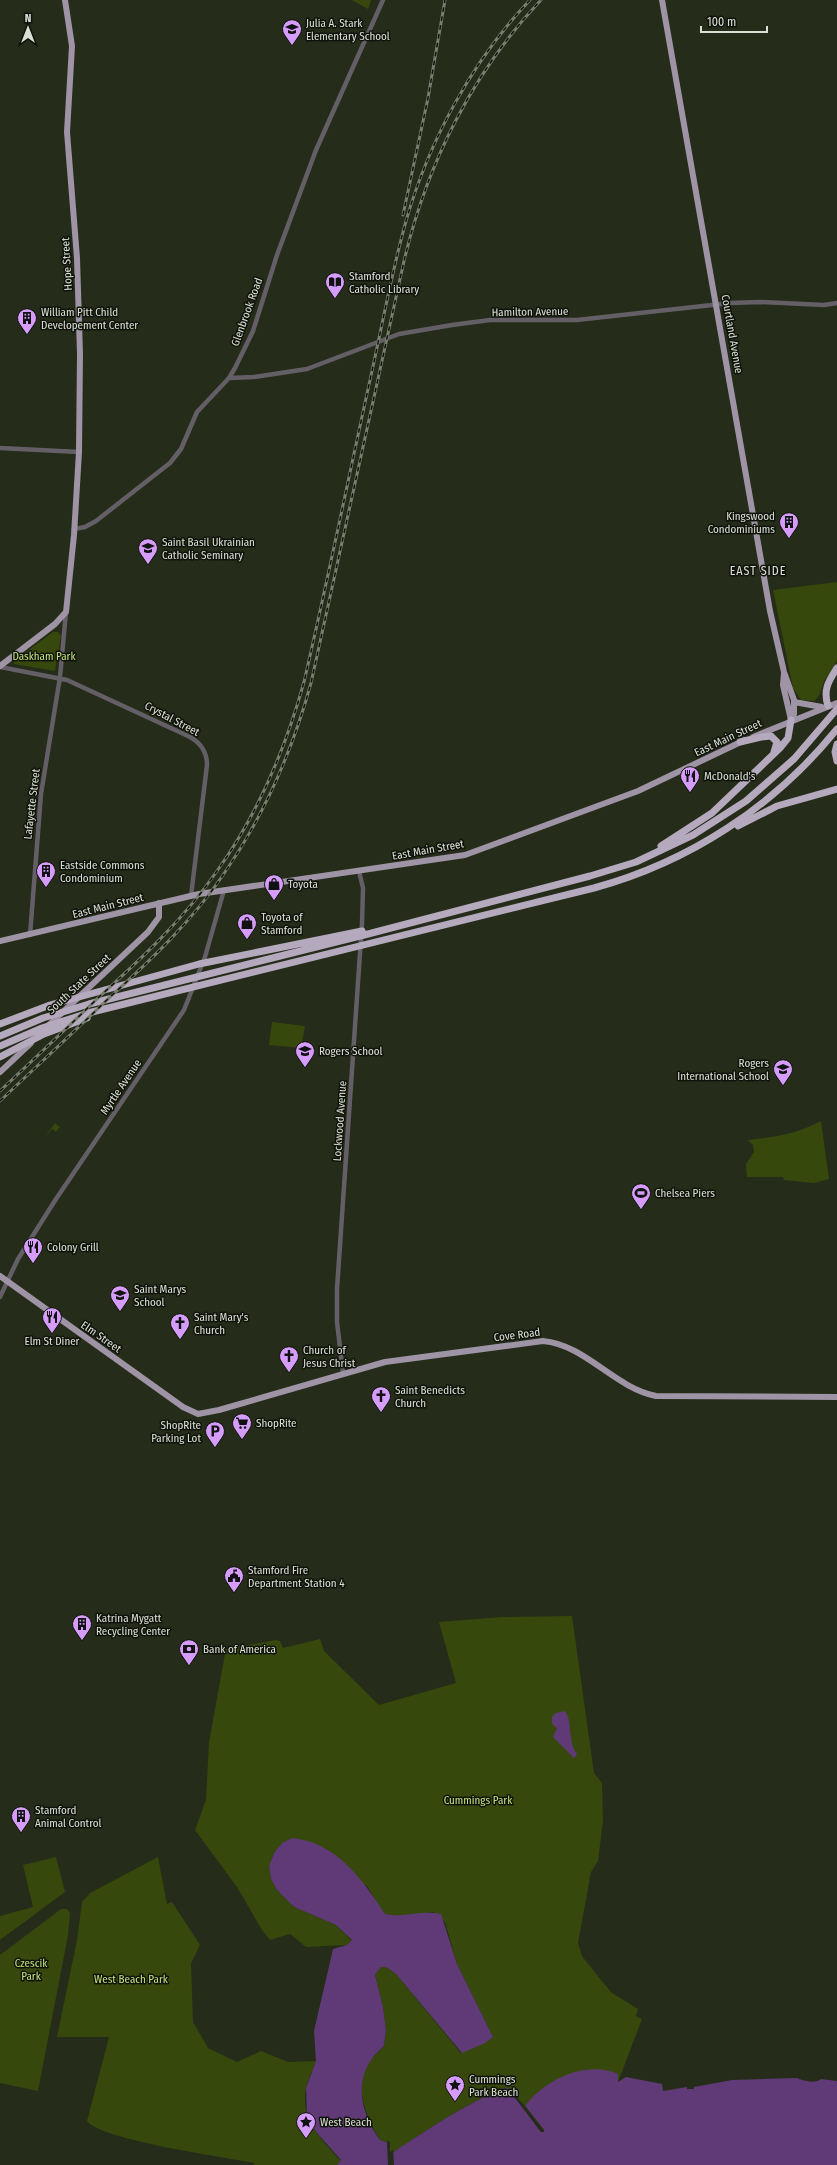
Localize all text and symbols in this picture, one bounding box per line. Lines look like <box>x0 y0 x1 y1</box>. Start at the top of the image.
north arrow <box>8 8 48 48</box>
scale bar <box>701 8 767 34</box>
text: N <box>25 12 31 25</box>
text: 100 m <box>707 15 736 29</box>
place label: Julia A. Stark Elementary School <box>306 17 390 43</box>
school or university icon: Julia A. Stark Elementary School <box>281 18 303 46</box>
street label: Hope Street <box>59 237 75 291</box>
place label: Stamford Catholic Library <box>349 270 419 296</box>
library icon: Stamford Catholic Library <box>324 271 346 299</box>
street label: Glenbrook Road <box>229 276 265 348</box>
street label: Courtland Avenue <box>719 294 745 374</box>
street label: Hamilton Avenue <box>491 305 569 319</box>
place label: William Pitt Child Developement Center <box>41 306 138 332</box>
building icon: William Pitt Child Developement Center <box>16 307 38 335</box>
place label: Kingswood Condominiums <box>708 510 775 536</box>
building icon: Kingswood Condominiums <box>778 511 800 539</box>
place label: Saint Basil Ukrainian Catholic Seminary <box>162 536 255 562</box>
school or university icon: Saint Basil Ukrainian Catholic Seminary <box>137 537 159 565</box>
district label: EAST SIDE <box>730 564 786 578</box>
park label: Daskham Park <box>12 650 76 663</box>
street label: Crystal Street <box>142 699 202 739</box>
street label: East Main Street <box>692 717 764 759</box>
restaurant icon: McDonald's <box>679 765 701 793</box>
street label: Lafayette Street <box>21 768 43 840</box>
place label: McDonald's <box>704 770 756 783</box>
street label: East Main Street <box>391 837 465 863</box>
place label: Eastside Commons Condominium <box>60 859 145 885</box>
building icon: Eastside Commons Condominium <box>35 860 57 888</box>
shop icon: Toyota <box>263 873 285 901</box>
place label: Toyota <box>288 878 318 891</box>
street label: East Main Street <box>71 891 145 921</box>
place label: Toyota of Stamford <box>261 911 303 937</box>
shop icon: Toyota of Stamford <box>236 912 258 940</box>
street label: South State Street <box>45 951 114 1017</box>
school or university icon: Rogers School <box>294 1040 316 1068</box>
place label: Rogers School <box>319 1045 383 1058</box>
street label: Myrtle Avenue <box>98 1057 144 1117</box>
place label: Rogers International School <box>677 1057 769 1083</box>
school or university icon: Rogers International School <box>772 1058 794 1086</box>
street label: Lockwood Avenue <box>331 1080 349 1162</box>
sports icon: Chelsea Piers <box>630 1182 652 1210</box>
place label: Chelsea Piers <box>655 1187 715 1200</box>
restaurant icon: Colony Grill <box>22 1236 44 1264</box>
place label: Colony Grill <box>47 1241 99 1254</box>
place label: Saint Marys School <box>134 1283 186 1309</box>
school or university icon: Saint Marys School <box>109 1284 131 1312</box>
restaurant icon: Elm St Diner <box>41 1306 63 1334</box>
place label: Saint Mary's Church <box>194 1311 249 1337</box>
church icon: Saint Mary's Church <box>169 1312 191 1340</box>
street label: Elm Street <box>78 1318 124 1356</box>
street label: Cove Road <box>493 1326 541 1344</box>
place label: Elm St Diner <box>25 1335 80 1348</box>
place label: Church of Jesus Christ <box>303 1344 356 1370</box>
church icon: Church of Jesus Christ <box>278 1345 300 1373</box>
place label: Saint Benedicts Church <box>395 1384 465 1410</box>
church icon: Saint Benedicts Church <box>370 1385 392 1413</box>
supermarket icon: ShopRite <box>231 1412 253 1440</box>
place label: ShopRite <box>256 1417 297 1430</box>
place label: ShopRite Parking Lot <box>151 1419 201 1445</box>
parking icon: ShopRite Parking Lot <box>204 1420 226 1448</box>
place label: Stamford Fire Department Station 4 <box>248 1564 345 1590</box>
public building icon: Stamford Fire Department Station 4 <box>223 1565 245 1593</box>
place label: Katrina Mygatt Recycling Center <box>96 1612 170 1638</box>
building icon: Katrina Mygatt Recycling Center <box>71 1613 93 1641</box>
bank icon: Bank of America <box>178 1638 200 1666</box>
place label: Bank of America <box>203 1643 276 1656</box>
park label: Cummings Park <box>444 1794 513 1807</box>
place label: Stamford Animal Control <box>35 1804 101 1830</box>
building icon: Stamford Animal Control <box>10 1805 32 1833</box>
park label: Czescik Park <box>15 1957 48 1983</box>
park label: West Beach Park <box>94 1973 169 1986</box>
place label: Cummings Park Beach <box>469 2073 518 2099</box>
place icon: Cummings Park Beach <box>444 2074 466 2102</box>
place icon: West Beach <box>295 2111 317 2139</box>
place label: West Beach <box>320 2116 372 2129</box>

